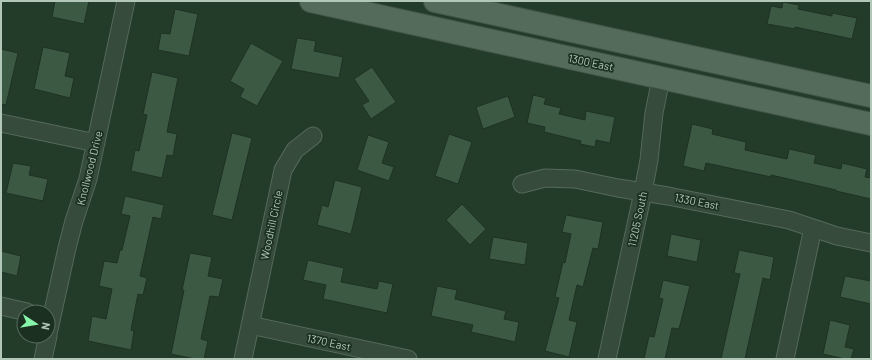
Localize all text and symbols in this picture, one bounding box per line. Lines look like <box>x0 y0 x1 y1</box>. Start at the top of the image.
street label: 1300 East <box>567 51 615 73</box>
street label: Knollwood Drive <box>73 129 105 206</box>
street label: Woodhill Circle <box>257 189 285 261</box>
street label: 11205 South <box>625 190 649 248</box>
street label: 1330 East <box>674 190 720 212</box>
north arrow <box>16 304 56 344</box>
text: N <box>39 321 53 331</box>
street label: 1370 East <box>306 331 352 353</box>

